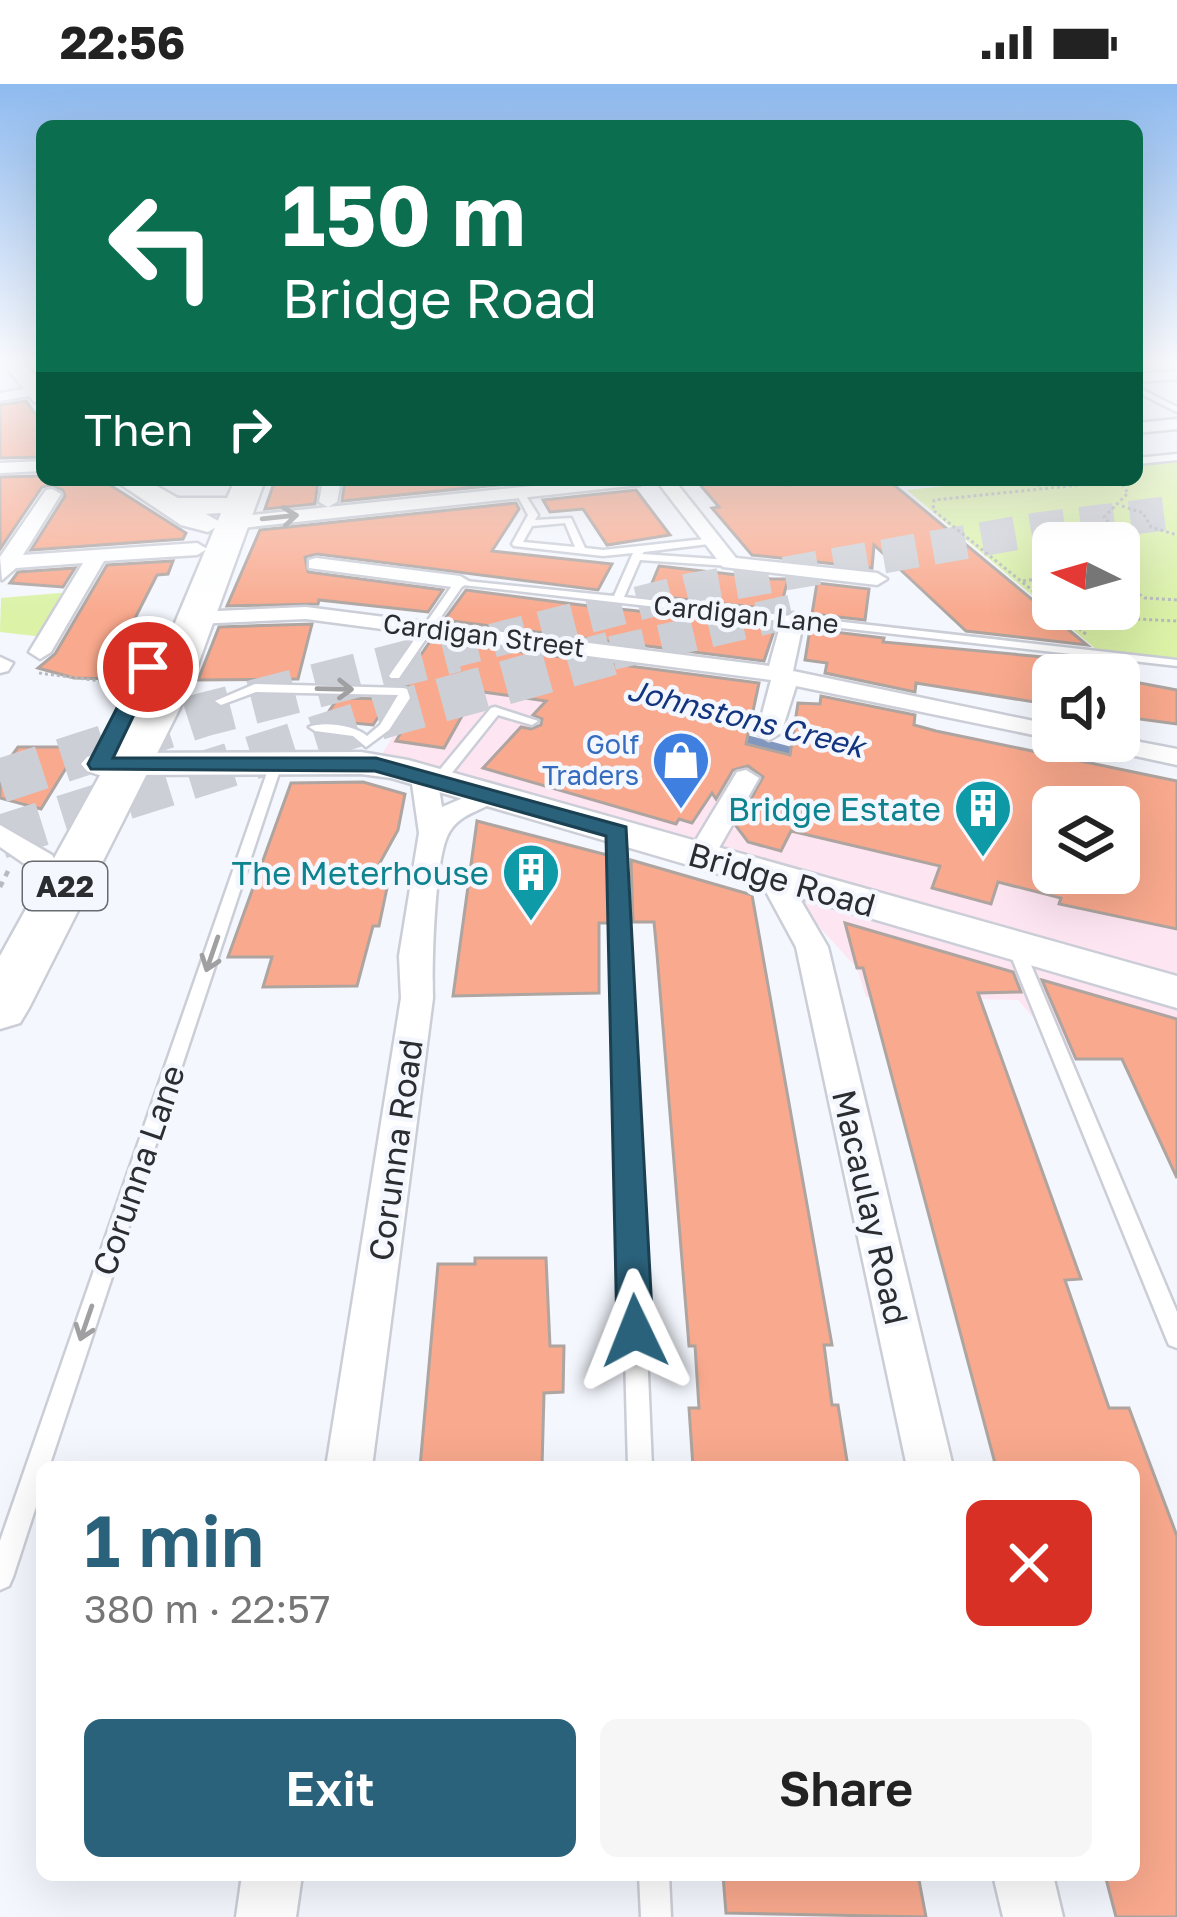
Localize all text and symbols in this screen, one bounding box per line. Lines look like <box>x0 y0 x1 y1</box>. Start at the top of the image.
text: 22:56 <box>60 15 185 69</box>
text: 150 m <box>282 164 526 264</box>
icon: left <box>84 168 240 324</box>
text: Bridge Road <box>282 265 597 330</box>
icon: right <box>217 396 283 462</box>
text: Then <box>84 402 193 456</box>
one-way arrow <box>260 505 299 527</box>
north arrow <box>1032 522 1140 630</box>
map controls <box>1032 522 1140 894</box>
street label: Cardigan Lane <box>652 588 840 640</box>
street label: Cardigan Street <box>381 607 587 663</box>
pin <box>97 616 199 718</box>
icon: arrive <box>115 634 181 700</box>
button: sound <box>1032 654 1140 762</box>
water label: Johnstons Creek <box>624 671 871 766</box>
one-way arrow <box>315 677 354 700</box>
place label: Golf Traders <box>542 728 639 791</box>
shop icon: Golf Traders <box>650 729 712 811</box>
building icon: Bridge Estate <box>952 777 1014 859</box>
button: layers <box>1032 786 1140 894</box>
place label: Bridge Estate <box>728 789 941 828</box>
street label: Bridge Road <box>684 834 880 924</box>
building icon: The Meterhouse <box>500 841 562 923</box>
place label: The Meterhouse <box>231 853 489 892</box>
road number: A22 <box>23 862 107 910</box>
one-way arrow <box>199 934 221 972</box>
street label: Corunna Road <box>360 1037 430 1263</box>
street label: Corunna Lane <box>84 1060 192 1280</box>
street label: Macaulay Road <box>825 1086 917 1328</box>
position arrow <box>572 1268 698 1394</box>
one-way arrow <box>74 1304 95 1341</box>
text: 1 min <box>84 1496 264 1583</box>
button: close <box>966 1500 1092 1626</box>
text: 380 m · 22:57 <box>84 1585 330 1632</box>
button: Exit <box>84 1719 576 1857</box>
button: Share <box>600 1719 1092 1857</box>

